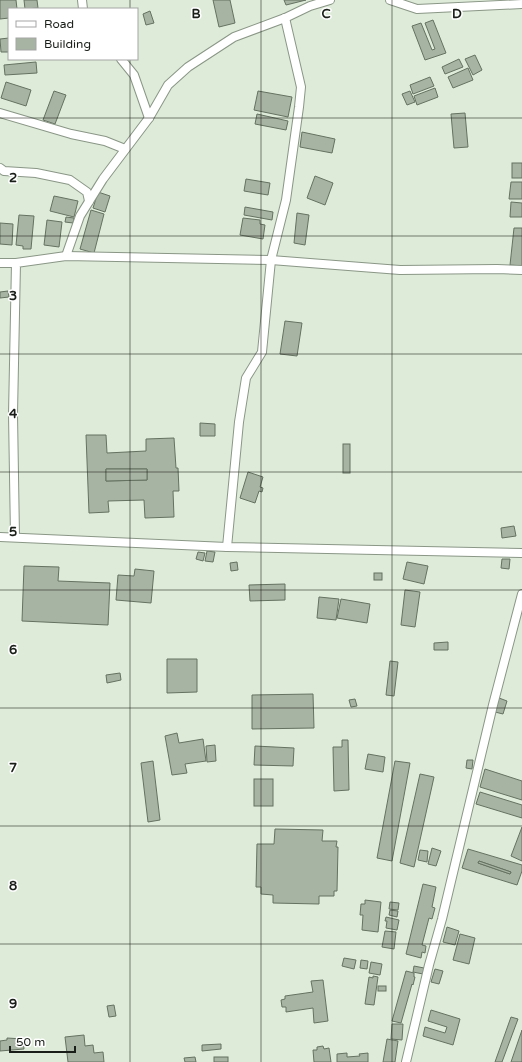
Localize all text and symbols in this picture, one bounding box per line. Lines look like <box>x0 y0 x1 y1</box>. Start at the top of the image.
text: B <box>191 6 201 22</box>
text: C <box>321 6 331 22</box>
text: D <box>452 6 462 22</box>
legend <box>8 8 138 60</box>
text: Road <box>44 17 74 31</box>
text: Building <box>44 37 91 51</box>
text: 2 <box>9 170 17 186</box>
text: 3 <box>9 288 17 304</box>
text: 4 <box>9 406 18 422</box>
text: 5 <box>9 524 17 540</box>
text: 6 <box>9 642 17 658</box>
text: 7 <box>9 760 17 776</box>
text: 8 <box>9 878 17 894</box>
text: 9 <box>9 996 17 1012</box>
scale bar <box>10 1028 75 1054</box>
text: 50 m <box>16 1035 45 1049</box>

